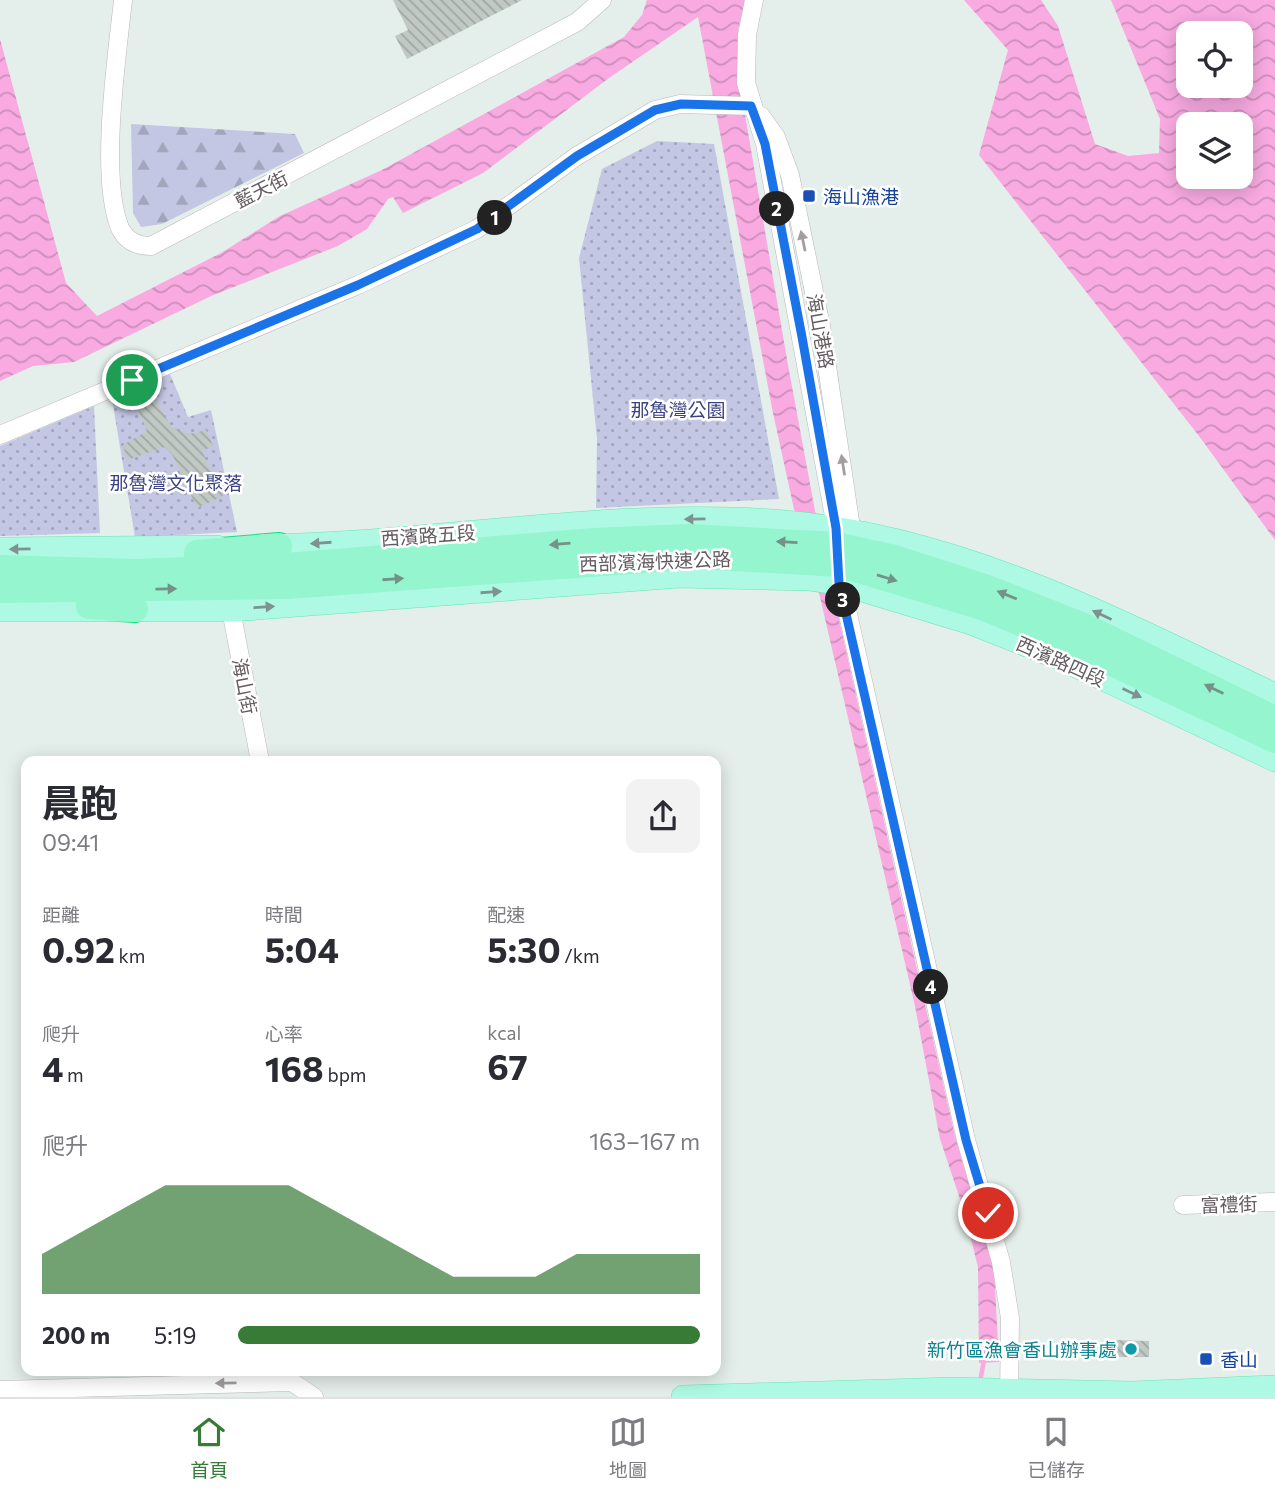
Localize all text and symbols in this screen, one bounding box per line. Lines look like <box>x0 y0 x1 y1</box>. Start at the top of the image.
map controls <box>1176 21 1253 189</box>
button: locate <box>1176 21 1253 98</box>
button: layers <box>1176 112 1253 189</box>
street label: 藍天街 <box>230 166 292 212</box>
place label: 海山漁港 <box>823 185 899 208</box>
marker: 海山漁港 <box>801 188 817 204</box>
pin: 2 <box>760 192 794 227</box>
text: 2 <box>771 197 782 220</box>
pin: 1 <box>477 200 512 235</box>
text: 1 <box>490 206 499 229</box>
one-way arrow <box>798 230 809 252</box>
street label: 海山港路 <box>803 292 839 370</box>
pin <box>102 350 162 410</box>
icon: arrive <box>113 361 151 399</box>
park label: 那魯灣公園 <box>630 398 726 421</box>
one-way arrow <box>837 454 848 476</box>
park label: 那魯灣文化聚落 <box>109 471 243 494</box>
one-way arrow <box>684 513 706 524</box>
street label: 西濱路五段 <box>380 520 476 550</box>
one-way arrow <box>775 536 797 547</box>
one-way arrow <box>310 538 332 549</box>
one-way arrow <box>548 539 570 550</box>
one-way arrow <box>9 543 31 555</box>
street label: 西部濱海快速公路 <box>579 547 731 575</box>
one-way arrow <box>383 573 405 584</box>
one-way arrow <box>877 573 898 583</box>
pin: 3 <box>826 582 860 618</box>
one-way arrow <box>155 584 177 595</box>
one-way arrow <box>480 586 502 597</box>
text: 3 <box>837 588 848 611</box>
one-way arrow <box>996 590 1017 601</box>
one-way arrow <box>253 602 275 613</box>
one-way arrow <box>1092 609 1112 621</box>
street label: 西濱路四段 <box>1013 631 1109 691</box>
street label: 海山街 <box>228 656 262 716</box>
one-way arrow <box>1204 684 1224 695</box>
one-way arrow <box>1122 687 1142 698</box>
text: 晨跑 <box>42 778 118 825</box>
button: share <box>626 779 700 853</box>
text: 09:41 <box>42 828 99 856</box>
text: 距離 <box>42 903 80 926</box>
text: 時間 <box>265 903 303 926</box>
text: 配速 <box>487 903 525 926</box>
text: 0.92 <box>42 927 115 970</box>
text: 5:04 <box>265 927 339 970</box>
text: 5:30 <box>487 927 561 970</box>
text: km <box>115 944 145 967</box>
text: /km <box>561 944 600 967</box>
pin: 4 <box>914 970 948 1004</box>
text: 4 <box>925 975 936 998</box>
text: kcal <box>487 1021 521 1044</box>
text: 爬升 <box>42 1022 80 1045</box>
text: 心率 <box>265 1022 303 1045</box>
text: 67 <box>487 1044 528 1087</box>
text: 4 <box>42 1046 63 1089</box>
text: 168 <box>265 1046 324 1089</box>
text: m <box>63 1063 84 1086</box>
text: bpm <box>324 1063 366 1086</box>
text: 163–167 m <box>589 1127 700 1155</box>
text: 爬升 <box>42 1131 88 1159</box>
pin <box>958 1183 1018 1243</box>
street label: 富禮街 <box>1200 1192 1258 1216</box>
icon: check <box>969 1194 1007 1232</box>
text: 200 m <box>42 1321 110 1349</box>
text: 5:19 <box>154 1321 196 1349</box>
place label: 新竹區漁會香山辦事處 <box>927 1338 1117 1361</box>
marker: 新竹區漁會香山辦事處 <box>1123 1341 1139 1357</box>
place label: 香山 <box>1220 1348 1258 1371</box>
marker: 香山 <box>1198 1351 1214 1367</box>
one-way arrow <box>215 1377 237 1389</box>
tab: 首頁 <box>190 1413 228 1482</box>
tab: 地圖 <box>609 1413 647 1482</box>
tab: 已儲存 <box>1028 1413 1085 1482</box>

